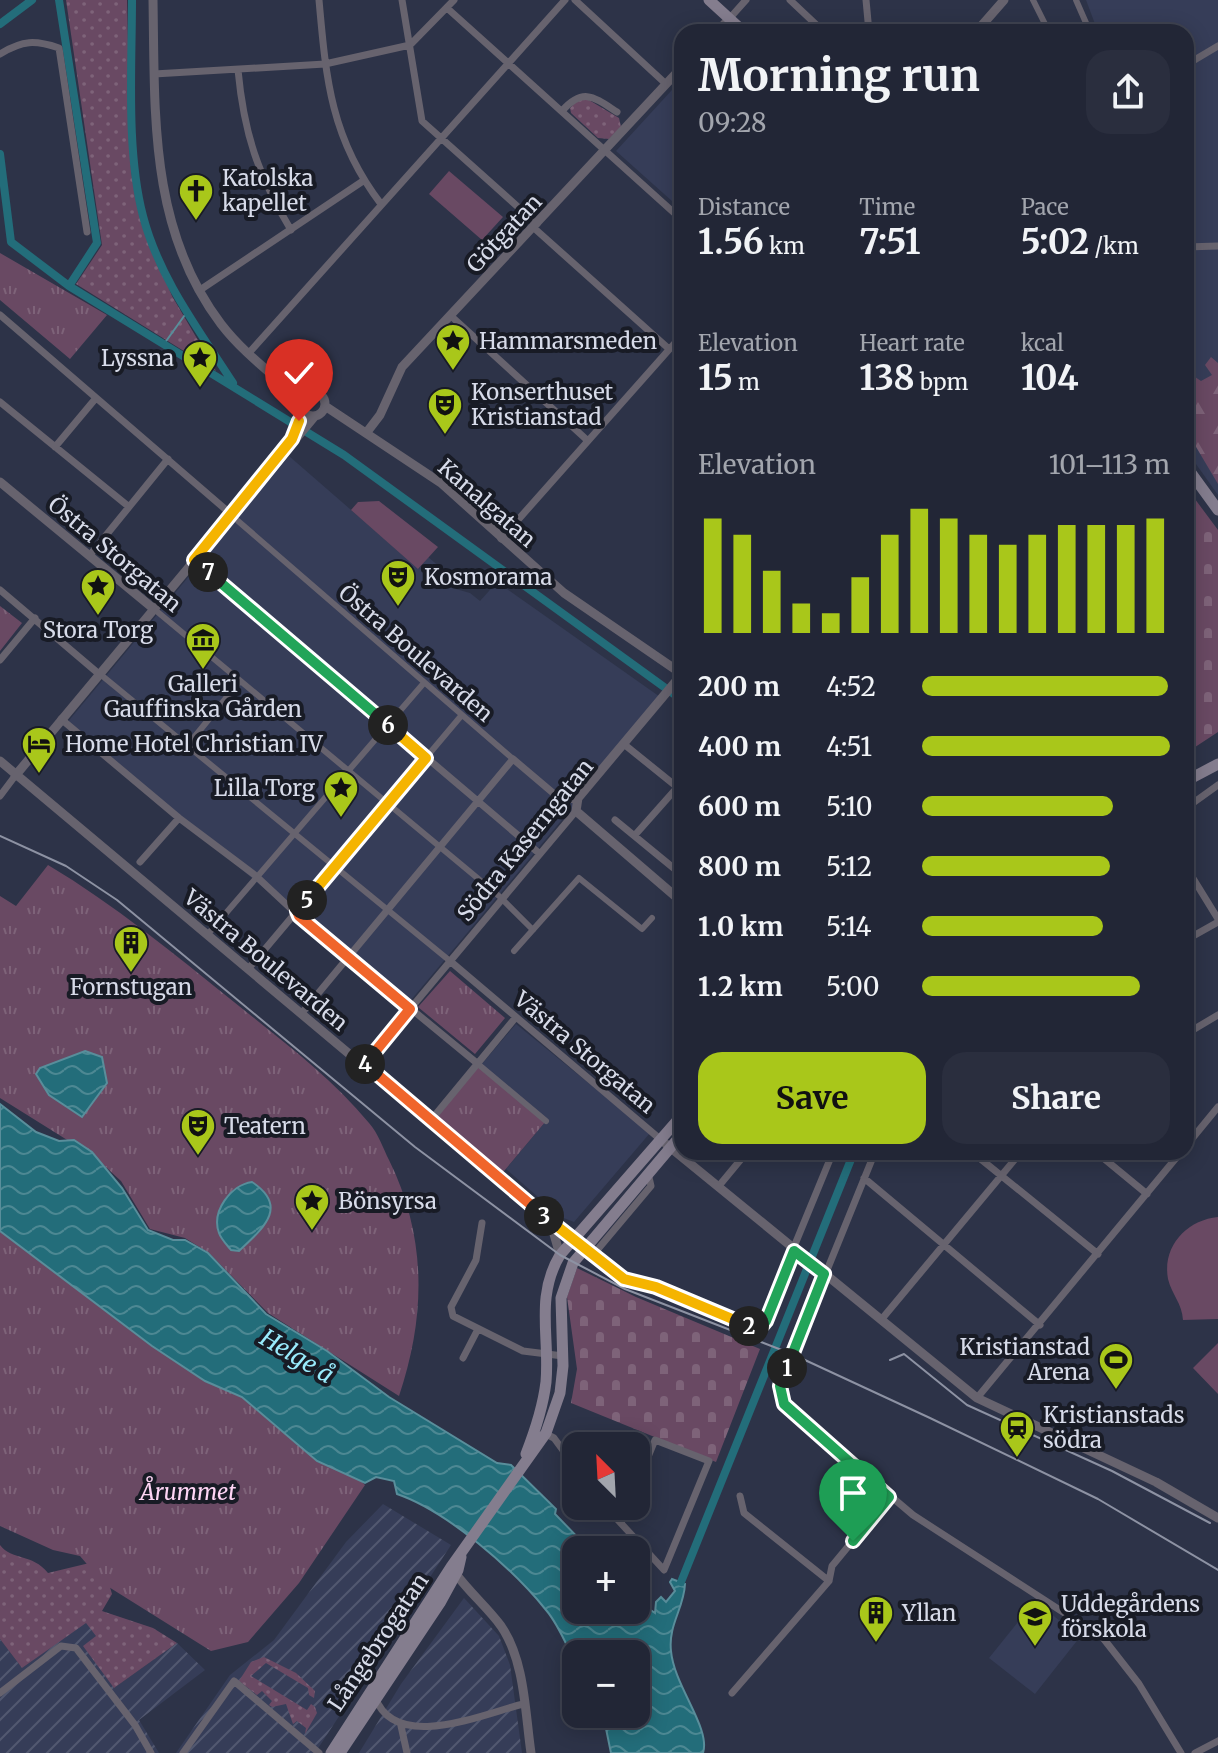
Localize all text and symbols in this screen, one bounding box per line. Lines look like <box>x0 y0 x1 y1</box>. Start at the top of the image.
text: Morning run <box>698 48 980 103</box>
button: share <box>1086 50 1170 134</box>
text: 09:28 <box>698 106 767 139</box>
place label: Katolska kapellet <box>222 164 313 217</box>
church icon: Katolska kapellet <box>177 172 215 222</box>
street label: Götgatan <box>460 187 548 278</box>
text: Distance <box>698 193 790 221</box>
text: Time <box>859 193 915 221</box>
text: Pace <box>1021 193 1069 221</box>
text: 1.56 <box>698 221 764 263</box>
text: 7:51 <box>859 221 920 263</box>
text: 5:02 <box>1021 221 1089 263</box>
text: km <box>764 232 805 260</box>
text: /km <box>1089 232 1139 260</box>
place icon: Hammarsmeden <box>434 322 472 372</box>
place label: Hammarsmeden <box>479 327 657 355</box>
text: Elevation <box>698 329 798 357</box>
text: Heart rate <box>859 329 965 357</box>
text: kcal <box>1021 329 1064 357</box>
place icon: Lyssna <box>181 339 219 389</box>
pin <box>265 339 333 421</box>
place label: Lyssna <box>101 344 174 372</box>
icon: check <box>277 351 321 395</box>
text: 15 <box>698 357 733 399</box>
text: 138 <box>859 357 915 399</box>
text: 104 <box>1021 357 1079 399</box>
text: m <box>733 368 760 396</box>
text: bpm <box>915 368 968 396</box>
place label: Konserthuset Kristianstad <box>471 378 614 431</box>
theatre icon: Konserthuset Kristianstad <box>426 386 464 436</box>
text: Elevation <box>698 448 816 481</box>
text: 101–113 m <box>1049 448 1170 481</box>
street label: Kanalgatan <box>432 453 542 553</box>
street label: Östra Storgatan <box>43 490 188 618</box>
pin: 7 <box>188 552 228 592</box>
text: 7 <box>201 558 215 586</box>
theatre icon: Kosmorama <box>379 558 417 608</box>
place label: Kosmorama <box>424 563 553 591</box>
place icon: Stora Torg <box>79 567 117 617</box>
street label: Östra Boulevarden <box>333 578 499 728</box>
place label: Stora Torg <box>43 616 153 644</box>
museum icon: Galleri Gauffinska Gården <box>184 621 222 671</box>
place label: Galleri Gauffinska Gården <box>104 670 302 723</box>
text: 200 m <box>698 670 780 703</box>
text: 4:52 <box>826 670 876 703</box>
pin: 6 <box>368 705 408 745</box>
text: 6 <box>381 711 395 739</box>
hotel icon: Home Hotel Christian IV <box>20 725 58 775</box>
place label: Home Hotel Christian IV <box>65 730 324 758</box>
text: 400 m <box>698 730 781 763</box>
text: 4:51 <box>826 730 872 763</box>
street label: Södra Kaserngatan <box>451 753 599 927</box>
place icon: Lilla Torg <box>322 769 360 819</box>
place label: Lilla Torg <box>214 774 315 802</box>
text: 600 m <box>698 790 781 823</box>
text: 5:10 <box>826 790 873 823</box>
text: 800 m <box>698 850 781 883</box>
text: 5:12 <box>826 850 872 883</box>
pin: 5 <box>287 880 327 920</box>
street label: Västra Boulevarden <box>177 883 354 1037</box>
text: 5 <box>301 886 313 914</box>
text: 1.0 km <box>698 910 783 943</box>
text: 5:14 <box>826 910 872 943</box>
building icon: Fornstugan <box>112 924 150 974</box>
text: 1.2 km <box>698 970 783 1003</box>
text: 5:00 <box>826 970 880 1003</box>
place label: Fornstugan <box>70 973 193 1001</box>
street label: Västra Storgatan <box>508 984 662 1119</box>
pin: 4 <box>345 1044 385 1084</box>
text: 4 <box>358 1050 372 1078</box>
button: Save <box>698 1052 926 1144</box>
button: Share <box>942 1052 1170 1144</box>
theatre icon: Teatern <box>179 1107 217 1157</box>
place label: Teatern <box>224 1112 306 1140</box>
place icon: Bönsyrsa <box>293 1182 331 1232</box>
place label: Bönsyrsa <box>338 1187 437 1215</box>
pin: 3 <box>524 1196 564 1236</box>
text: 3 <box>538 1202 550 1230</box>
pin: 2 <box>729 1306 769 1346</box>
text: 2 <box>743 1312 755 1340</box>
water label: Helge å <box>254 1321 340 1390</box>
place label: Kristianstad Arena <box>959 1333 1090 1386</box>
sports icon: Kristianstad Arena <box>1097 1341 1135 1391</box>
pin: 1 <box>767 1348 807 1388</box>
text: 1 <box>782 1354 792 1382</box>
place label: Kristianstads södra <box>1043 1401 1184 1454</box>
station icon: Kristianstads södra <box>998 1409 1036 1459</box>
north arrow <box>562 1432 650 1520</box>
map controls <box>562 1432 650 1728</box>
pin <box>819 1459 887 1541</box>
icon: arrive <box>831 1471 875 1515</box>
park label: Årummet <box>138 1476 236 1506</box>
button: + <box>562 1536 650 1624</box>
street label: Långebrogatan <box>322 1567 435 1716</box>
place label: Uddegårdens förskola <box>1061 1590 1200 1643</box>
building icon: Yllan <box>857 1594 895 1644</box>
school or university icon: Uddegårdens förskola <box>1016 1598 1054 1648</box>
place label: Yllan <box>901 1599 957 1627</box>
button: − <box>562 1640 650 1728</box>

